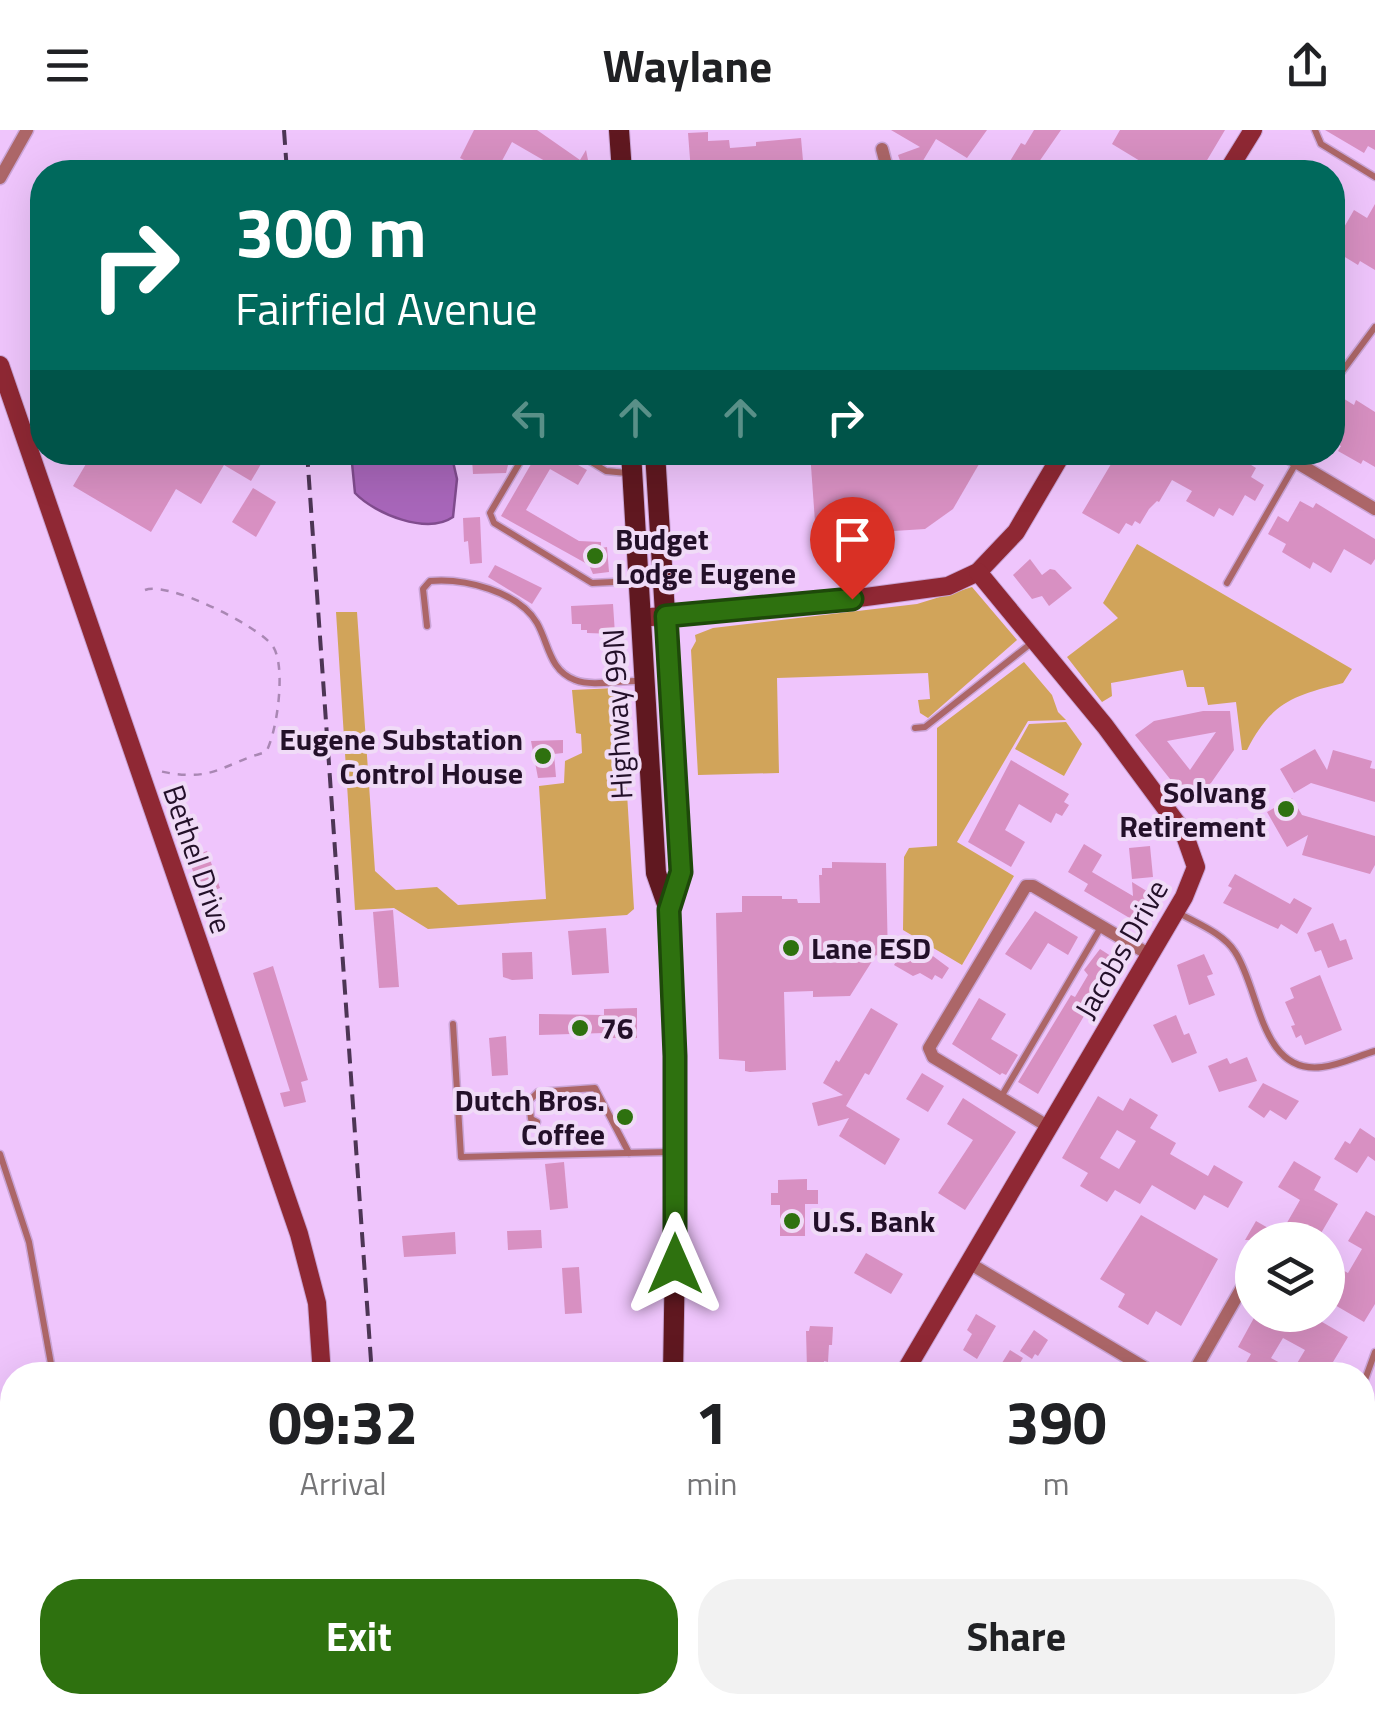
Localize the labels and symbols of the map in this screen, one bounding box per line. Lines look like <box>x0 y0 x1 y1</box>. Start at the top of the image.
pin <box>810 497 895 600</box>
place label: Budget Lodge Eugene <box>615 516 796 596</box>
marker: Budget Lodge Eugene <box>584 545 606 567</box>
street label: Highway 99N <box>590 628 644 800</box>
place label: Eugene Substation Control House <box>279 716 523 796</box>
marker: Eugene Substation Control House <box>532 745 554 767</box>
place label: Solvang Retirement <box>1119 769 1266 849</box>
street label: Bethel Drive <box>151 778 245 940</box>
marker: Solvang Retirement <box>1275 798 1297 820</box>
street label: Jacobs Drive <box>1062 871 1180 1027</box>
place label: Lane ESD <box>811 925 931 971</box>
marker: Lane ESD <box>780 937 802 959</box>
place label: 76 <box>600 1005 634 1051</box>
marker: 76 <box>569 1017 591 1039</box>
place label: Dutch Bros. Coffee <box>455 1077 605 1157</box>
marker: Dutch Bros. Coffee <box>614 1106 636 1128</box>
place label: U.S. Bank <box>812 1198 936 1244</box>
marker: U.S. Bank <box>781 1210 803 1232</box>
position arrow <box>623 1212 727 1316</box>

